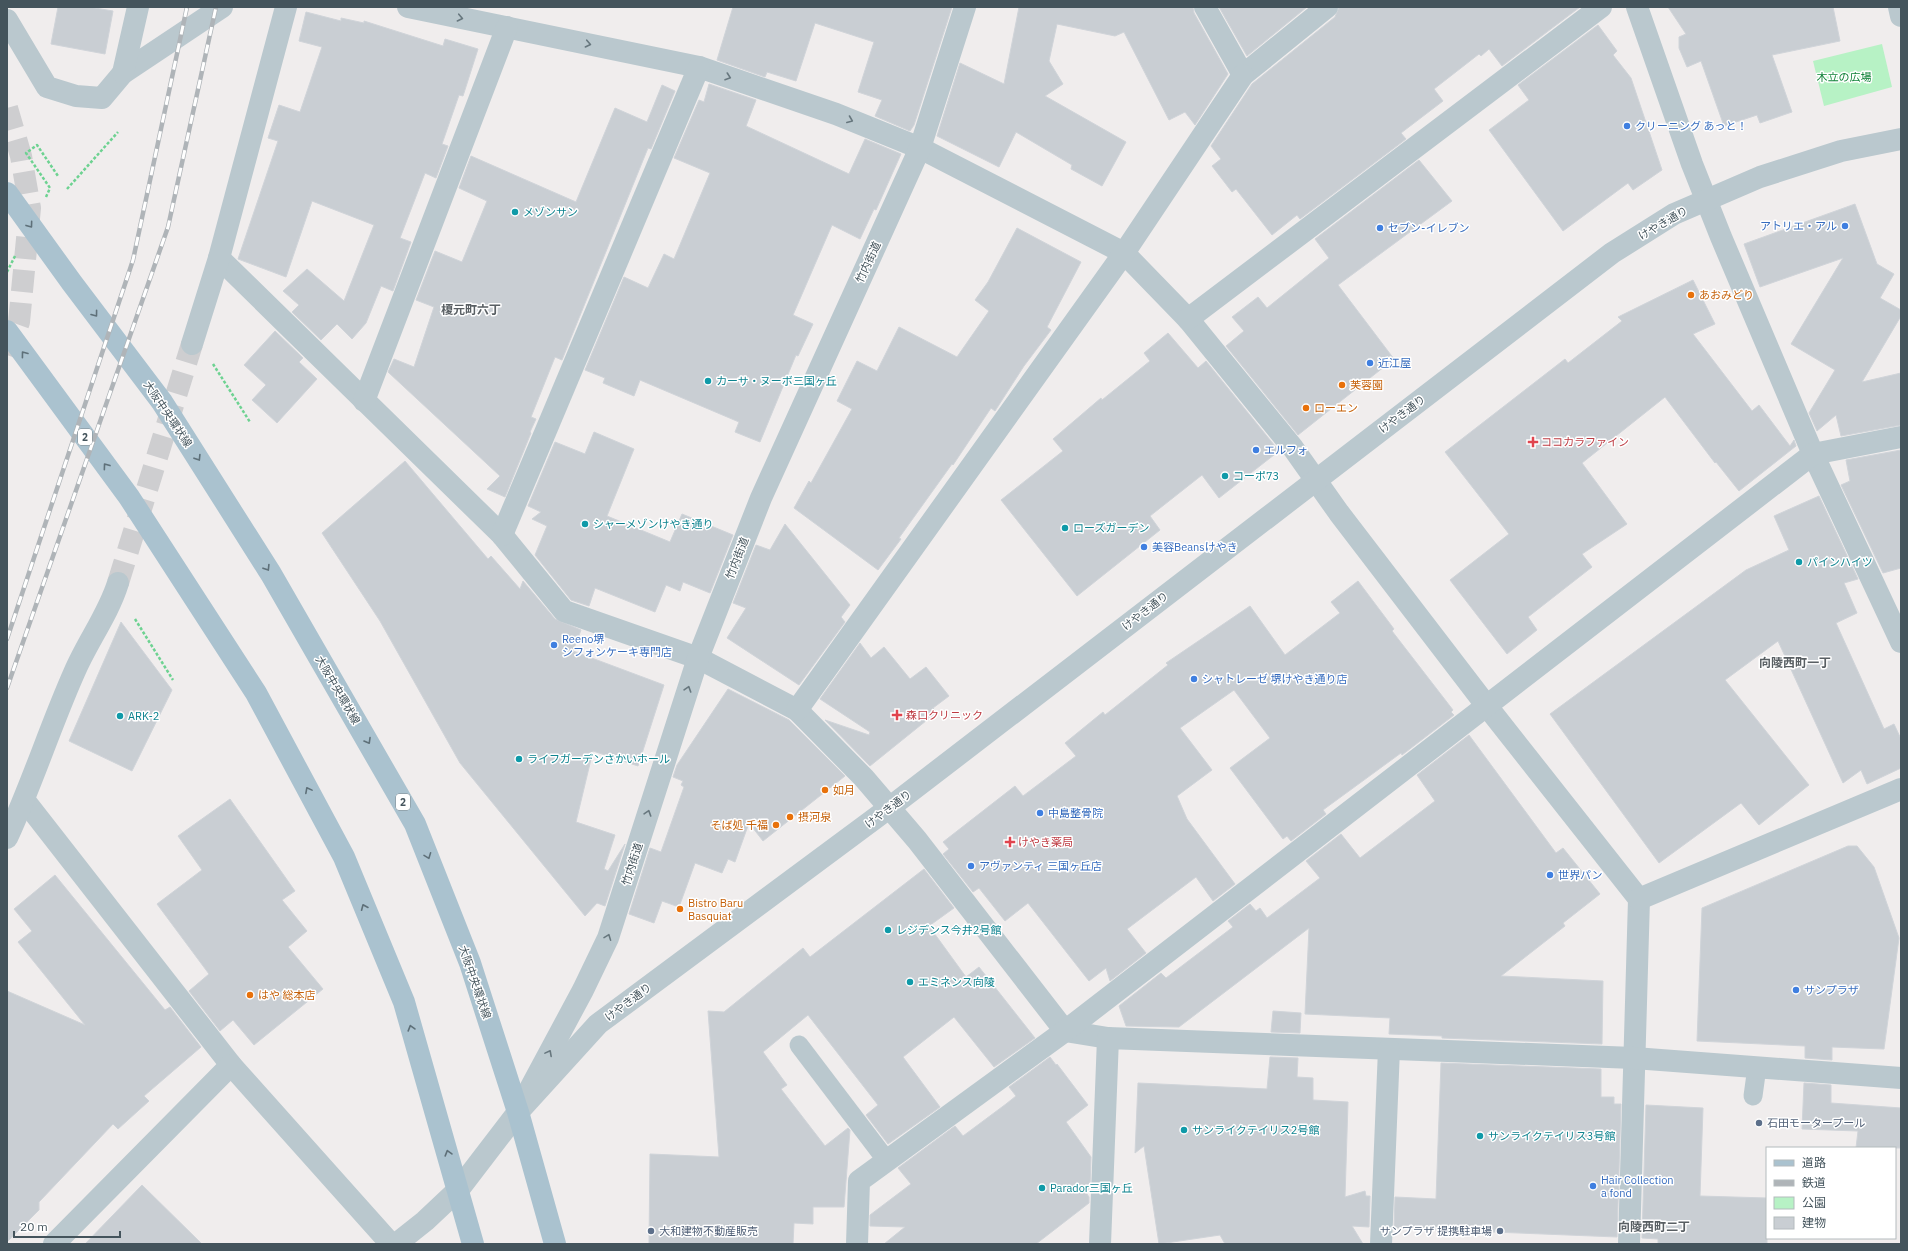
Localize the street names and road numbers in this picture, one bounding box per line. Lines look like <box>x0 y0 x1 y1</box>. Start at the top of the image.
street label: けやき通り <box>1636 203 1690 243</box>
street label: 竹内街道 <box>852 239 884 285</box>
street label: 大阪中央環状線 <box>141 378 195 450</box>
street label: けやき通り <box>1376 392 1428 436</box>
road number: 2 <box>78 429 92 445</box>
street label: 竹内街道 <box>723 535 751 581</box>
street label: けやき通り <box>1119 589 1171 633</box>
street label: 大阪中央環状線 <box>313 653 363 727</box>
street label: けやき通り <box>862 787 914 831</box>
road number: 2 <box>396 794 410 810</box>
street label: 竹内街道 <box>619 841 645 887</box>
street label: 大阪中央環状線 <box>456 943 494 1021</box>
street label: けやき通り <box>602 980 654 1024</box>

